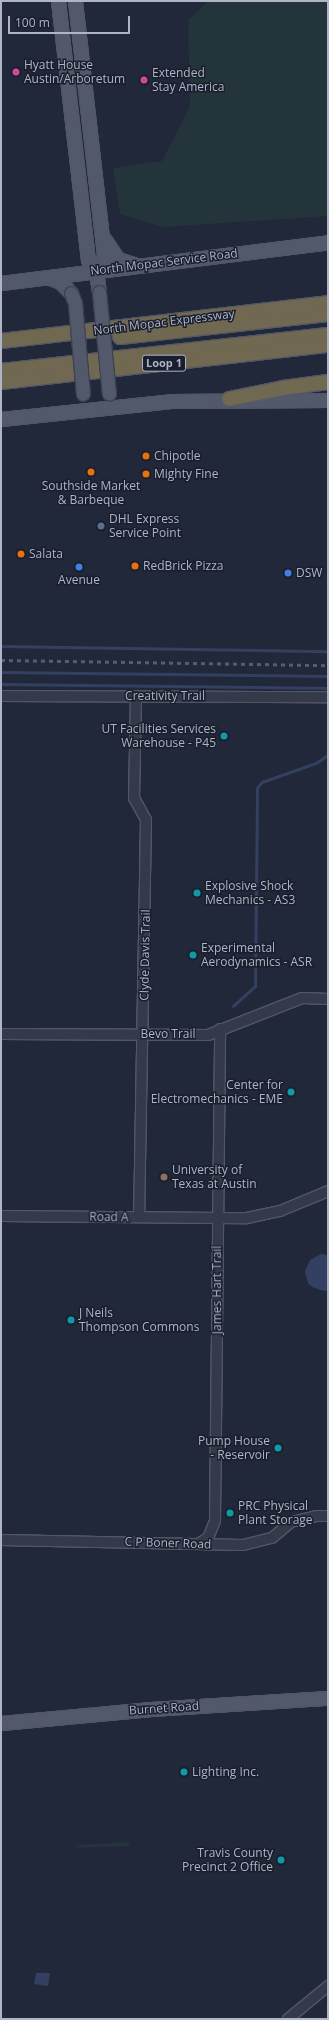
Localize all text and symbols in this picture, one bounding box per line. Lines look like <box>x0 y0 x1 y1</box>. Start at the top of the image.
scale bar <box>10 8 132 34</box>
text: 100 m <box>15 14 50 31</box>
place label: Hyatt House Austin/Arboretum <box>24 58 125 86</box>
place label: Extended Stay America <box>152 66 224 94</box>
marker: Hyatt House Austin/Arboretum <box>11 67 21 77</box>
marker: Extended Stay America <box>139 75 149 85</box>
street label: North Mopac Service Road <box>90 246 238 278</box>
street label: North Mopac Expressway <box>93 306 235 338</box>
road number: Loop 1 <box>142 354 186 372</box>
place label: Chipotle <box>154 449 201 463</box>
marker: Chipotle <box>141 451 151 461</box>
marker: Southside Market & Barbeque <box>86 467 96 477</box>
place label: Mighty Fine <box>154 467 218 481</box>
marker: Mighty Fine <box>141 469 151 479</box>
place label: Southside Market & Barbeque <box>42 479 140 507</box>
place label: DHL Express Service Point <box>109 512 181 540</box>
marker: DHL Express Service Point <box>96 521 106 531</box>
place label: Salata <box>29 547 63 561</box>
marker: Salata <box>16 549 26 559</box>
place label: RedBrick Pizza <box>143 559 224 573</box>
marker: RedBrick Pizza <box>130 561 140 571</box>
marker: Avenue <box>74 562 84 572</box>
place label: DSW <box>296 566 322 580</box>
marker: DSW <box>283 568 293 578</box>
place label: Avenue <box>58 573 100 587</box>
street label: Creativity Trail <box>125 689 205 703</box>
place label: UT Facilities Services Warehouse - P45 <box>101 722 216 750</box>
marker: UT Facilities Services Warehouse - P45 <box>219 731 229 741</box>
place label: Explosive Shock Mechanics - AS3 <box>205 879 295 907</box>
marker: Explosive Shock Mechanics - AS3 <box>192 888 202 898</box>
street label: Clyde Davis Trail <box>137 909 153 1001</box>
place label: Experimental Aerodynamics - ASR <box>201 941 312 969</box>
marker: Experimental Aerodynamics - ASR <box>188 950 198 960</box>
street label: Bevo Trail <box>140 1027 196 1041</box>
place label: Center for Electromechanics - EME <box>151 1078 283 1106</box>
marker: Center for Electromechanics - EME <box>286 1087 296 1097</box>
place label: University of Texas at Austin <box>172 1163 257 1191</box>
marker: University of Texas at Austin <box>159 1172 169 1182</box>
street label: Road A <box>89 1209 129 1225</box>
street label: James Hart Trail <box>210 1246 224 1334</box>
place label: J Neils Thompson Commons <box>79 1306 199 1334</box>
marker: J Neils Thompson Commons <box>66 1315 76 1325</box>
place label: Pump House - Reservoir <box>198 1434 270 1462</box>
marker: Pump House - Reservoir <box>273 1443 283 1453</box>
place label: PRC Physical Plant Storage <box>238 1499 313 1527</box>
marker: PRC Physical Plant Storage <box>225 1508 235 1518</box>
street label: C P Boner Road <box>124 1534 212 1552</box>
street label: Burnet Road <box>129 1698 199 1718</box>
place label: Lighting Inc. <box>192 1765 259 1779</box>
marker: Lighting Inc. <box>179 1767 189 1777</box>
place label: Travis County Precinct 2 Office <box>182 1846 273 1874</box>
marker: Travis County Precinct 2 Office <box>276 1855 286 1865</box>

